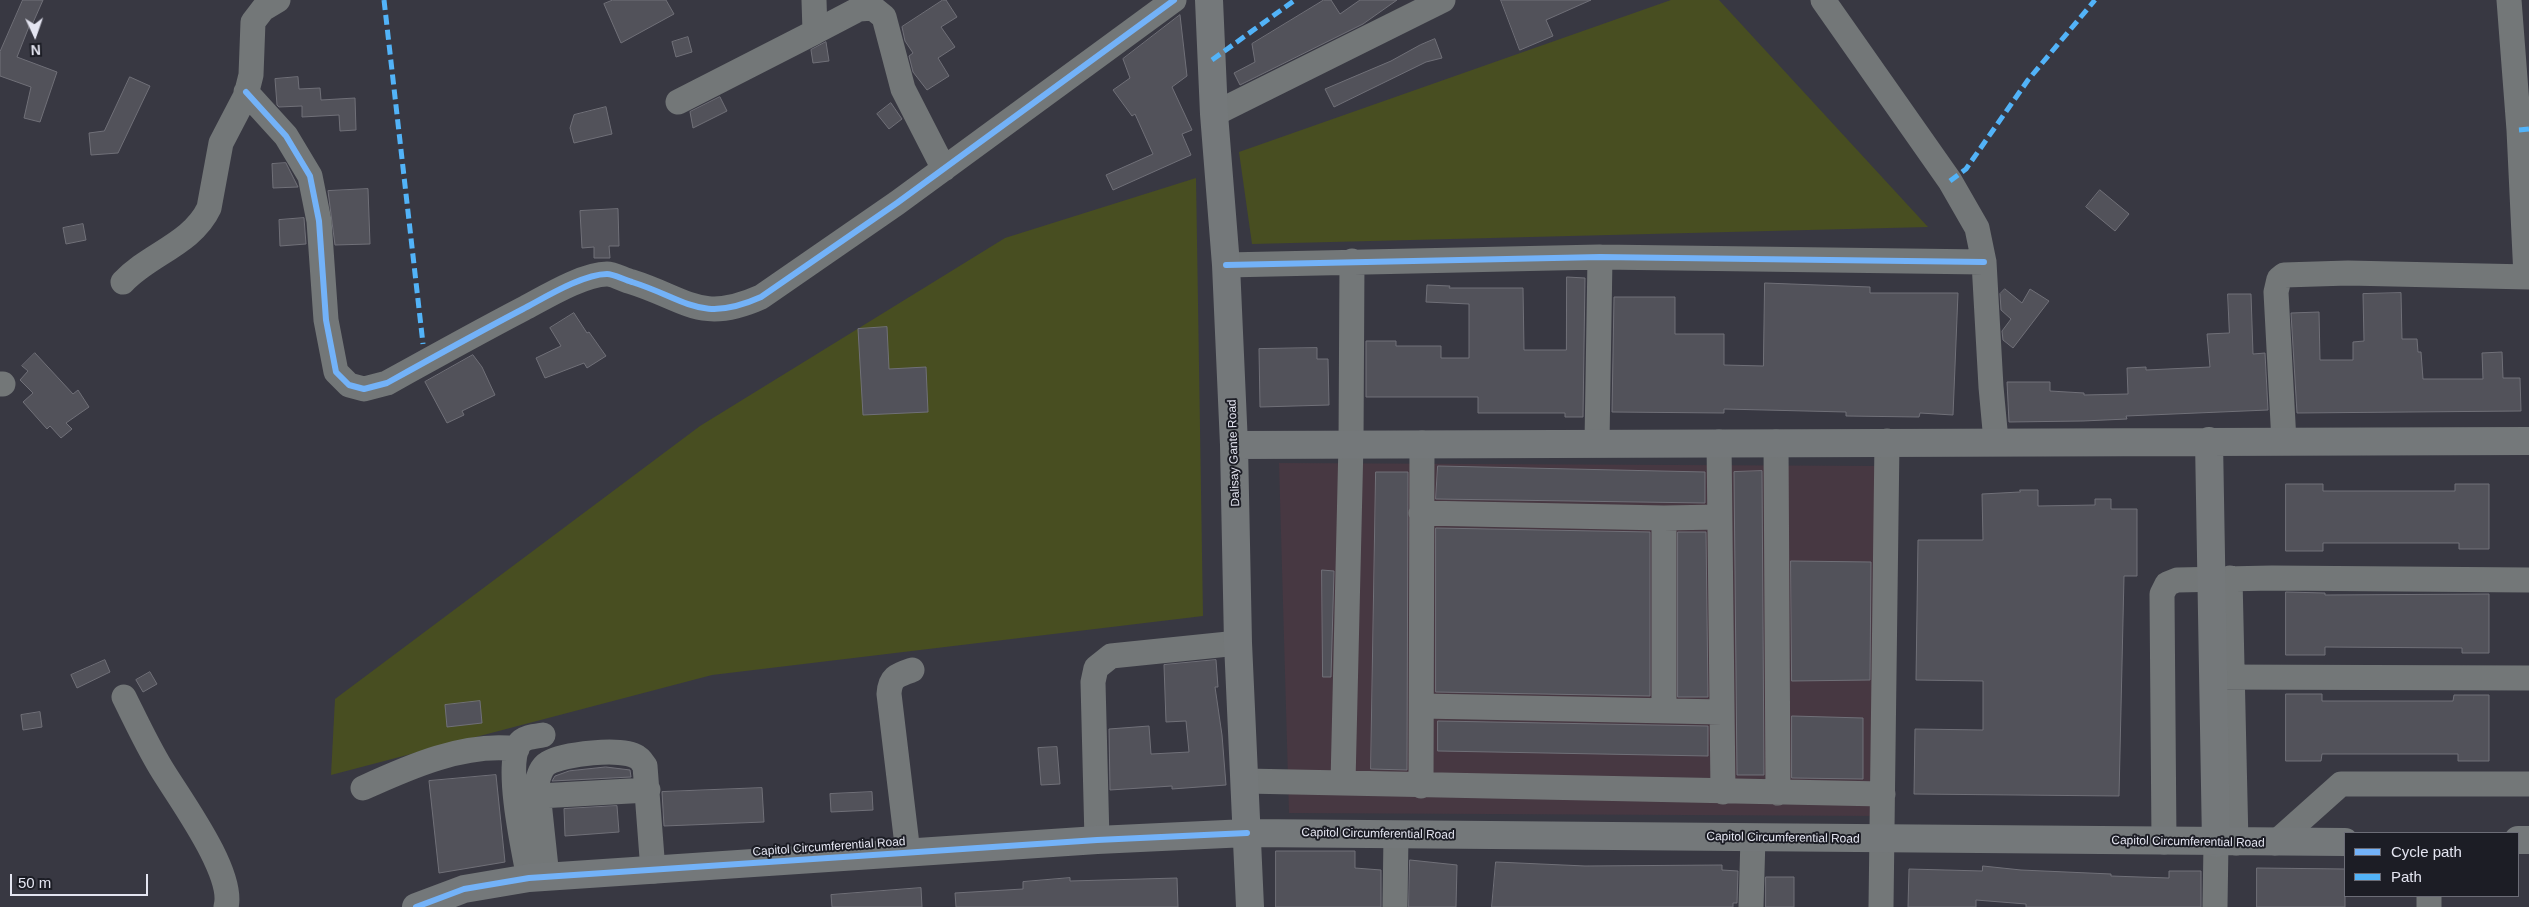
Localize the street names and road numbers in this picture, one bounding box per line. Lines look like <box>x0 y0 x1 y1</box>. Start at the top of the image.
street label: Dalisay Gante Road <box>1225 399 1243 507</box>
street label: Capitol Circumferential Road <box>1301 825 1455 843</box>
street label: Capitol Circumferential Road <box>1706 829 1860 847</box>
street label: Capitol Circumferential Road <box>2111 833 2265 851</box>
street label: Capitol Circumferential Road <box>752 834 906 860</box>

